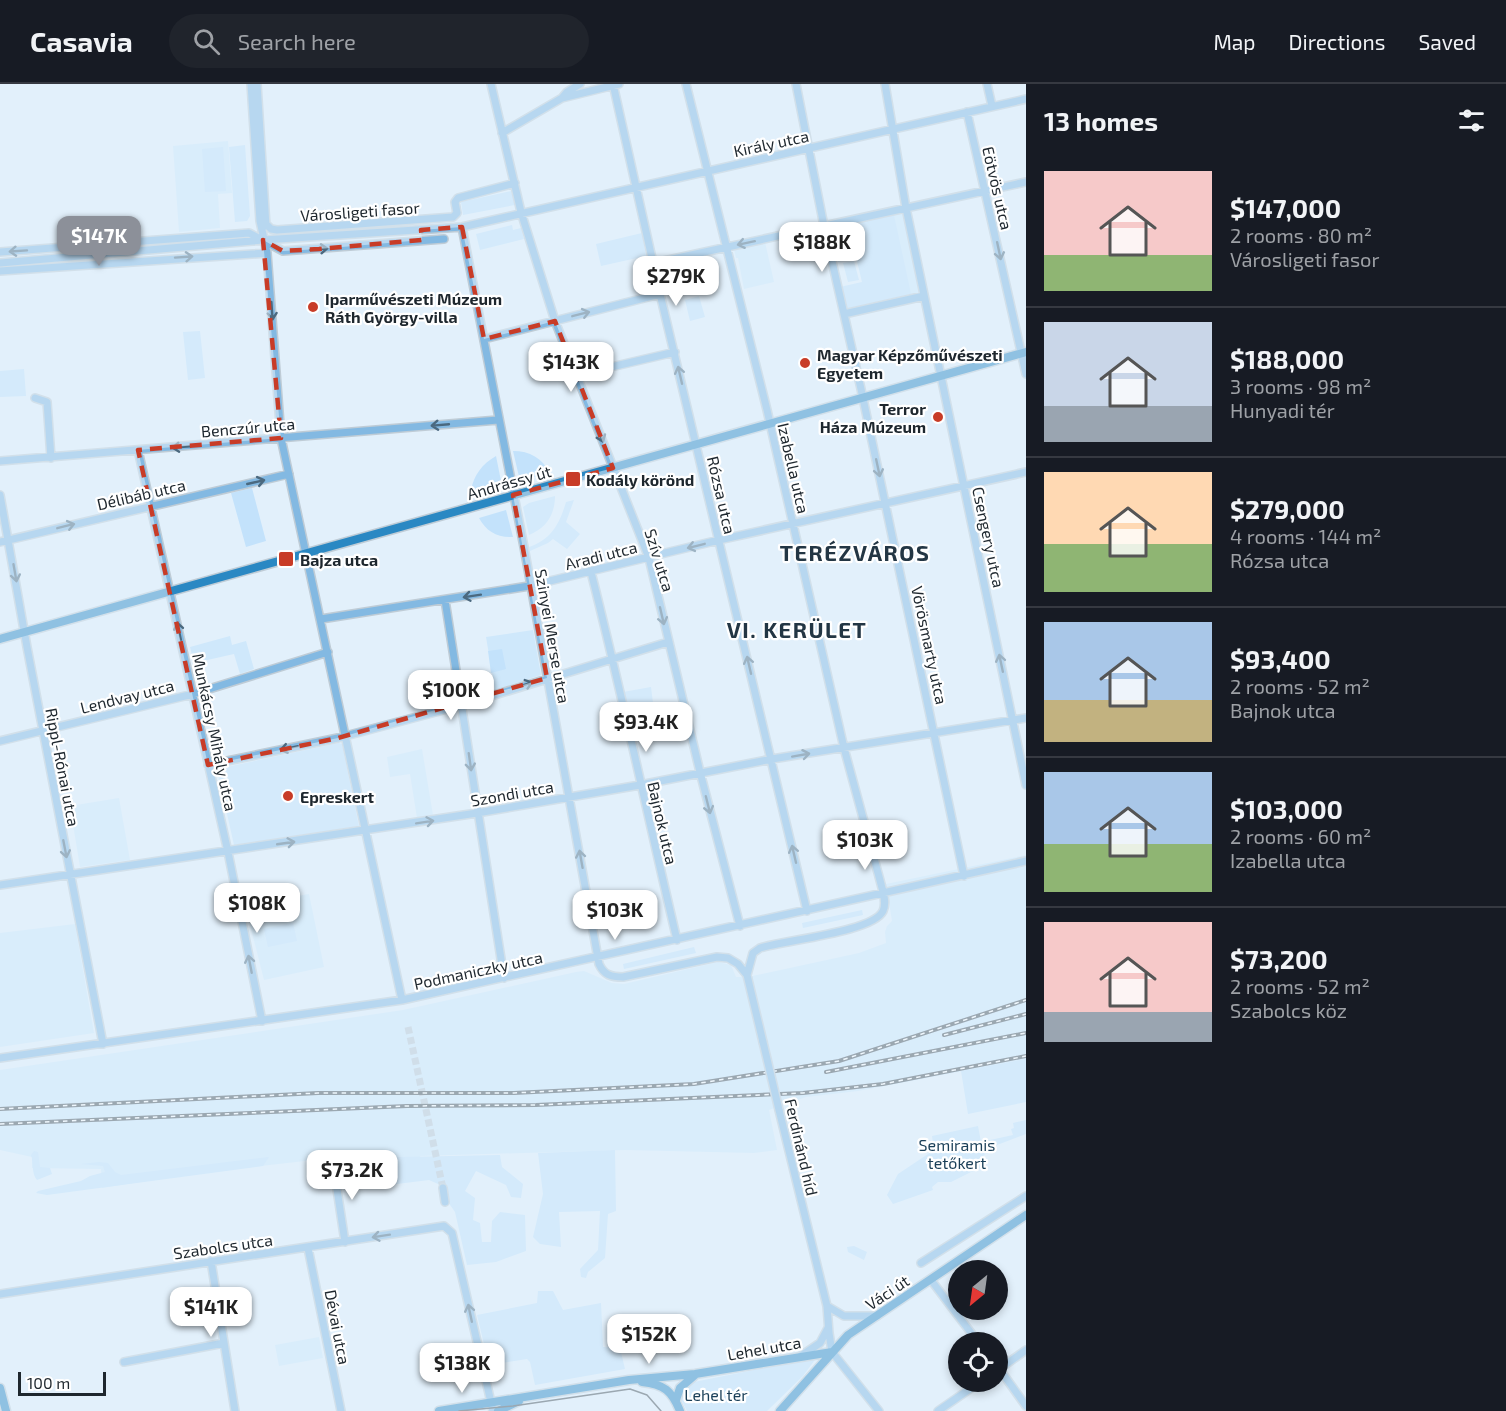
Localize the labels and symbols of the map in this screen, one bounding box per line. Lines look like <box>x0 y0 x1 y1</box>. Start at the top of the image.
street label: Király utca <box>732 126 810 160</box>
street label: Eötvös utca <box>979 144 1017 232</box>
street label: Városligeti fasor <box>300 197 421 225</box>
pin: $147K <box>57 216 141 267</box>
pin: $188K <box>780 222 864 273</box>
one-way arrow <box>737 238 757 249</box>
one-way arrow <box>994 241 1005 260</box>
one-way arrow <box>308 243 328 254</box>
one-way arrow <box>9 245 28 256</box>
one-way arrow <box>174 252 193 263</box>
pin: $279K <box>634 256 718 307</box>
place label: Iparművészeti Múzeum Ráth György-villa <box>325 289 502 327</box>
marker: Iparművészeti Múzeum Ráth György-villa <box>306 300 320 314</box>
one-way arrow <box>267 301 278 321</box>
one-way arrow <box>571 308 590 320</box>
pin: $143K <box>529 342 613 393</box>
place label: Magyar Képzőművészeti Egyetem <box>817 345 1003 383</box>
marker: Magyar Képzőművészeti Egyetem <box>798 356 812 370</box>
one-way arrow <box>674 366 685 385</box>
place label: Terror Háza Múzeum <box>820 399 926 436</box>
marker: Terror Háza Múzeum <box>931 410 945 424</box>
street label: Benczúr utca <box>200 413 296 441</box>
one-way arrow <box>431 419 450 430</box>
street label: Izabella utca <box>774 421 814 515</box>
one-way arrow <box>595 424 606 443</box>
one-way arrow <box>172 441 192 452</box>
street label: Rózsa utca <box>704 454 740 536</box>
one-way arrow <box>873 458 884 478</box>
street label: Andrássy út <box>465 461 553 503</box>
marker: Kodály körönd <box>564 470 582 488</box>
place label: Kodály körönd <box>586 470 694 490</box>
street label: Délibáb utca <box>95 475 187 513</box>
one-way arrow <box>246 475 265 487</box>
street label: Csengery utca <box>969 485 1009 589</box>
one-way arrow <box>56 520 75 531</box>
street label: Szív utca <box>641 526 679 594</box>
street label: Aradi utca <box>563 537 639 573</box>
district label: TERÉZVÁROS <box>780 539 930 565</box>
one-way arrow <box>686 541 705 552</box>
marker: Bajza utca <box>277 550 295 568</box>
place label: Bajza utca <box>300 550 378 569</box>
one-way arrow <box>10 563 21 582</box>
street label: Szinyei Merse utca <box>532 567 574 705</box>
street label: Vörösmarty utca <box>908 584 952 706</box>
one-way arrow <box>462 590 482 601</box>
one-way arrow <box>657 606 668 625</box>
district label: VI. KERÜLET <box>727 616 867 642</box>
one-way arrow <box>173 621 184 641</box>
street label: Munkácsy Mihály utca <box>189 651 241 813</box>
one-way arrow <box>995 653 1006 673</box>
one-way arrow <box>742 655 754 674</box>
pin: $100K <box>409 670 493 721</box>
street label: Lendvay utca <box>78 675 176 717</box>
one-way arrow <box>514 679 533 690</box>
pin: $93.4K <box>597 702 695 753</box>
street label: Rippl-Rónai utca <box>42 706 84 828</box>
one-way arrow <box>280 743 299 754</box>
one-way arrow <box>790 749 810 760</box>
one-way arrow <box>465 751 476 771</box>
street label: Szondi utca <box>469 776 555 810</box>
street label: Bajnok utca <box>643 780 682 867</box>
place label: Epreskert <box>300 787 375 806</box>
marker: Epreskert <box>281 789 295 803</box>
one-way arrow <box>703 795 715 814</box>
one-way arrow <box>414 816 434 827</box>
pin: $103K <box>823 820 907 871</box>
one-way arrow <box>60 838 71 858</box>
one-way arrow <box>275 838 295 849</box>
one-way arrow <box>787 845 799 864</box>
one-way arrow <box>575 850 586 869</box>
pin: $108K <box>215 883 299 934</box>
pin: $103K <box>573 890 657 941</box>
street label: Podmaniczky utca <box>412 947 544 993</box>
one-way arrow <box>244 954 256 973</box>
street label: Ferdinánd híd <box>782 1097 822 1197</box>
park label: Semiramis tetőkert <box>919 1135 995 1172</box>
pin: $73.2K <box>303 1150 401 1201</box>
street label: Szabolcs utca <box>172 1230 274 1262</box>
one-way arrow <box>372 1231 392 1242</box>
north arrow <box>948 1260 1008 1320</box>
street label: Váci út <box>862 1271 912 1313</box>
pin: $141K <box>169 1287 253 1338</box>
street label: Dévai utca <box>321 1288 355 1366</box>
one-way arrow <box>463 1304 475 1323</box>
pin: $152K <box>607 1314 691 1365</box>
street label: Lehel utca <box>726 1332 802 1364</box>
pin: $138K <box>420 1343 504 1394</box>
scale bar <box>18 1369 106 1396</box>
park label: Lehel tér <box>684 1385 748 1404</box>

